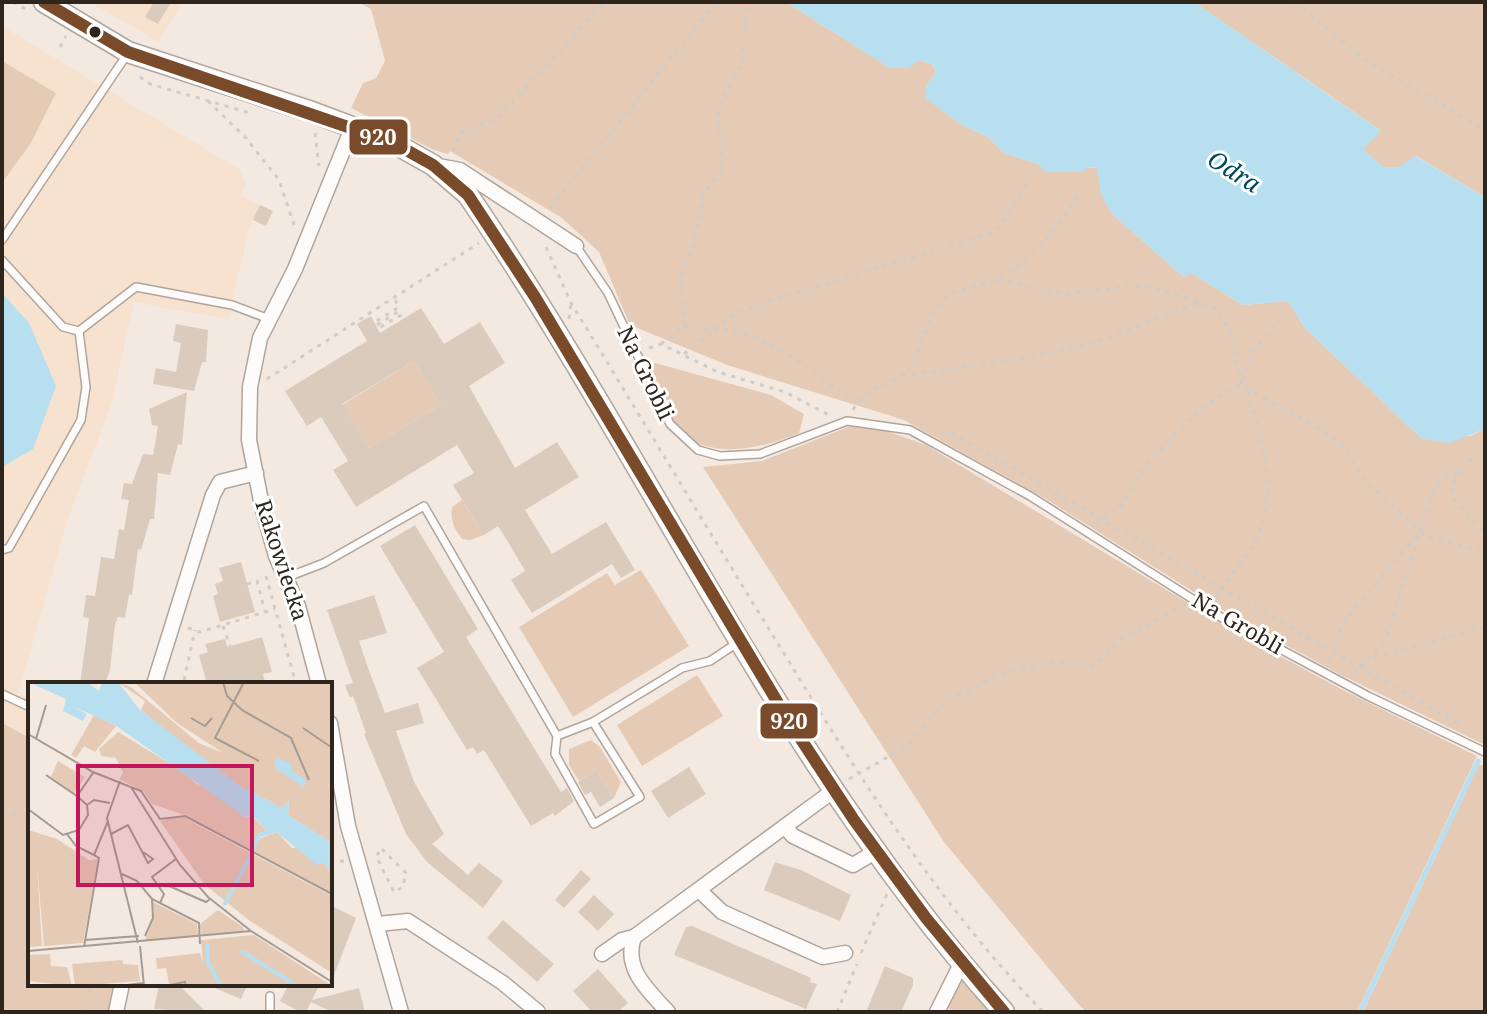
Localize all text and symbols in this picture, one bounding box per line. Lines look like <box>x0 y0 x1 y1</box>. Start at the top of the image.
unlabelled marker <box>87 24 103 40</box>
line badge: 920 <box>348 118 409 156</box>
text: 920 <box>359 121 397 151</box>
water label: Odra <box>1202 142 1268 200</box>
street label: Na Grobli <box>611 321 683 425</box>
street label: Rakowiecka <box>249 495 317 624</box>
street label: Na Grobli <box>1187 584 1290 660</box>
inset map <box>28 682 332 986</box>
line badge: 920 <box>759 702 819 740</box>
text: 920 <box>770 705 808 735</box>

